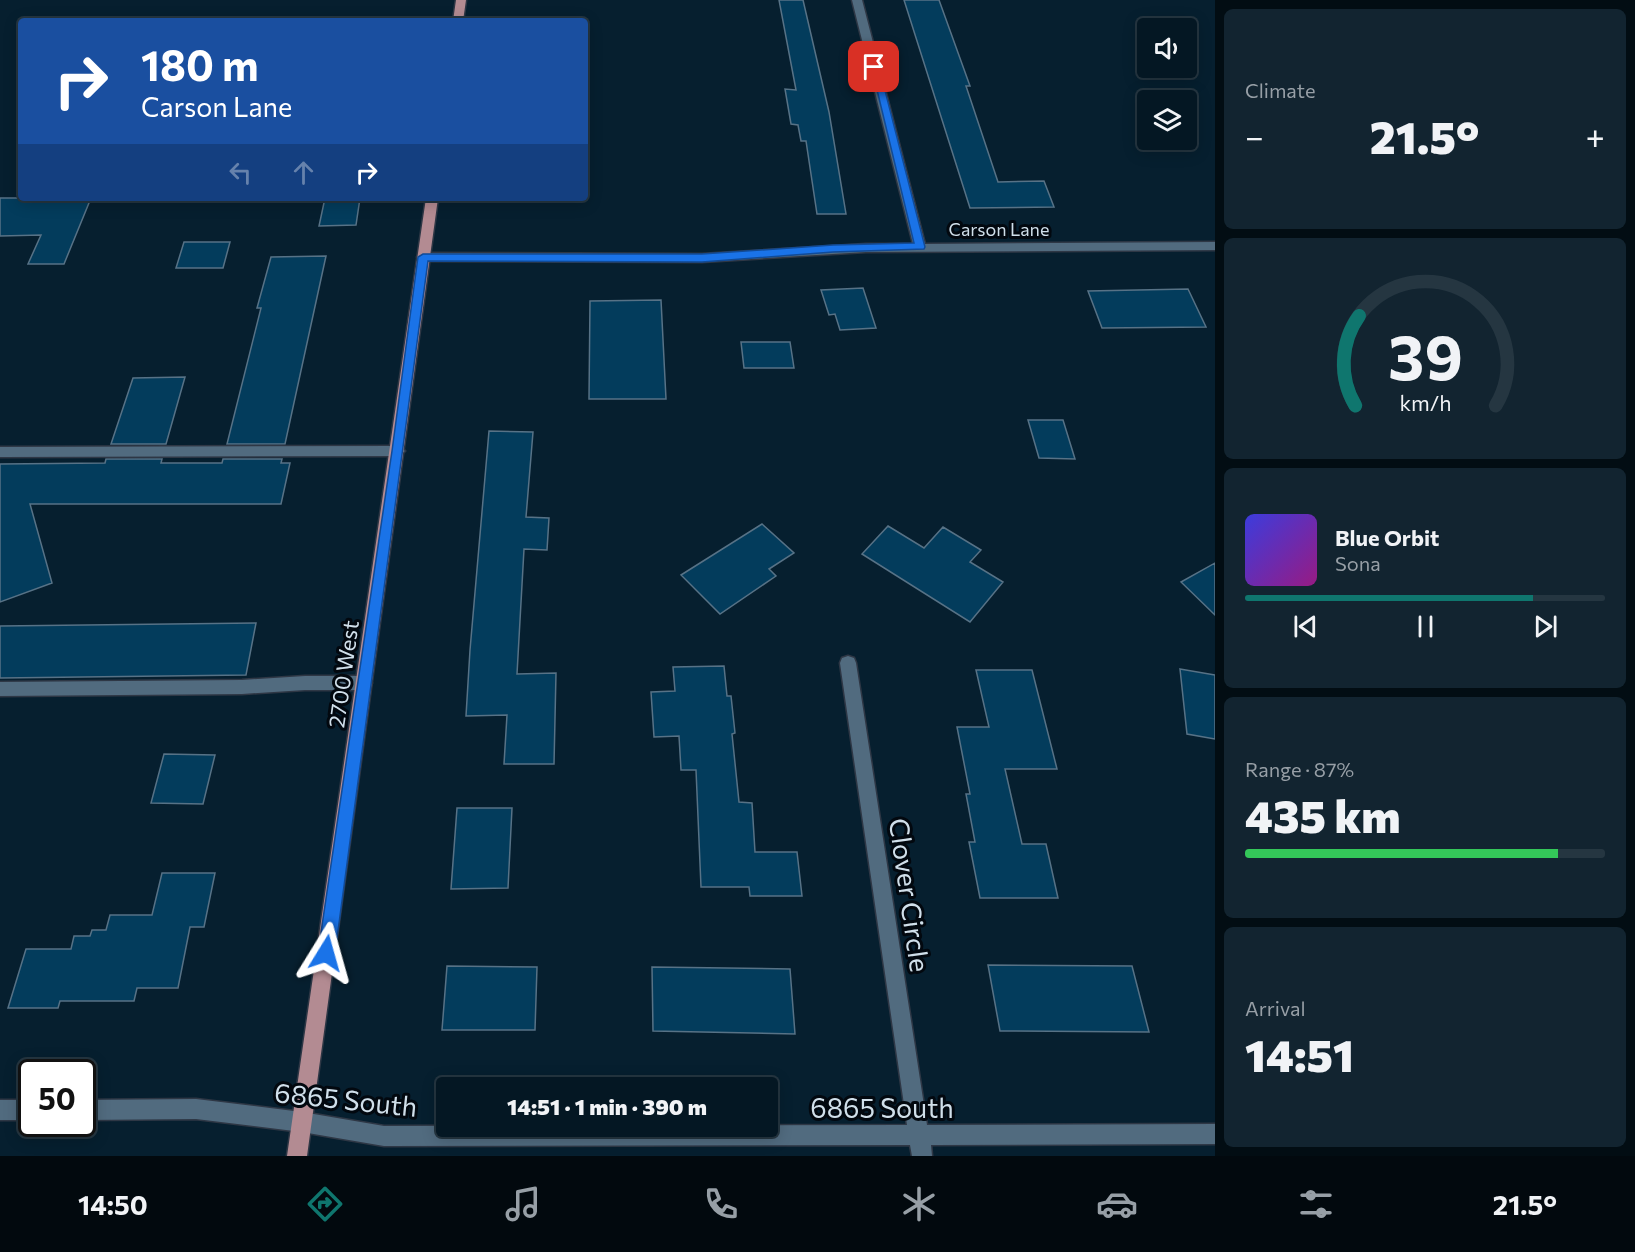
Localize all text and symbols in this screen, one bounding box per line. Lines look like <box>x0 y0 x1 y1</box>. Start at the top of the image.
map controls <box>1137 18 1197 150</box>
button: sound <box>1137 18 1197 78</box>
text: 180 m <box>141 38 259 90</box>
pin <box>848 41 899 92</box>
icon: right <box>42 42 120 120</box>
icon: arrive <box>857 50 890 83</box>
text: Climate <box>1245 78 1315 102</box>
text: Carson Lane <box>141 90 292 123</box>
button: layers <box>1137 90 1197 150</box>
text: 21.5° <box>1370 108 1480 163</box>
text: − <box>1245 115 1264 156</box>
text: + <box>1586 115 1605 156</box>
icon: left <box>224 156 257 189</box>
icon: ahead <box>287 156 320 189</box>
icon: right <box>350 156 383 189</box>
street label: Carson Lane <box>949 218 1049 240</box>
text: 39 <box>1388 317 1462 393</box>
text: km/h <box>1399 389 1451 415</box>
text: Blue Orbit <box>1335 524 1439 551</box>
text: Sona <box>1335 551 1381 575</box>
icon: previous <box>1289 610 1322 643</box>
icon: pause <box>1409 610 1442 643</box>
icon: next <box>1529 610 1562 643</box>
street label: 2700 West <box>322 619 364 729</box>
text: Range · 87% <box>1245 757 1354 781</box>
text: 435 km <box>1245 787 1400 842</box>
street label: Clover Circle <box>883 816 937 974</box>
position arrow <box>294 921 358 985</box>
text: Arrival <box>1245 996 1306 1020</box>
text: 14:51 <box>1245 1026 1354 1081</box>
speed limit sign: 50 <box>18 1059 96 1137</box>
street label: 6865 South <box>273 1075 419 1123</box>
street label: 6865 South <box>810 1091 954 1124</box>
text: 14:51 · 1 min · 390 m <box>507 1093 707 1120</box>
icon: directions <box>304 1183 346 1225</box>
icon: music <box>502 1183 544 1225</box>
icon: phone <box>700 1183 742 1225</box>
icon: climate <box>898 1183 940 1225</box>
icon: car <box>1096 1183 1138 1225</box>
icon: filters <box>1295 1183 1337 1225</box>
text: 14:50 <box>78 1188 148 1221</box>
text: 21.5° <box>1493 1188 1557 1221</box>

